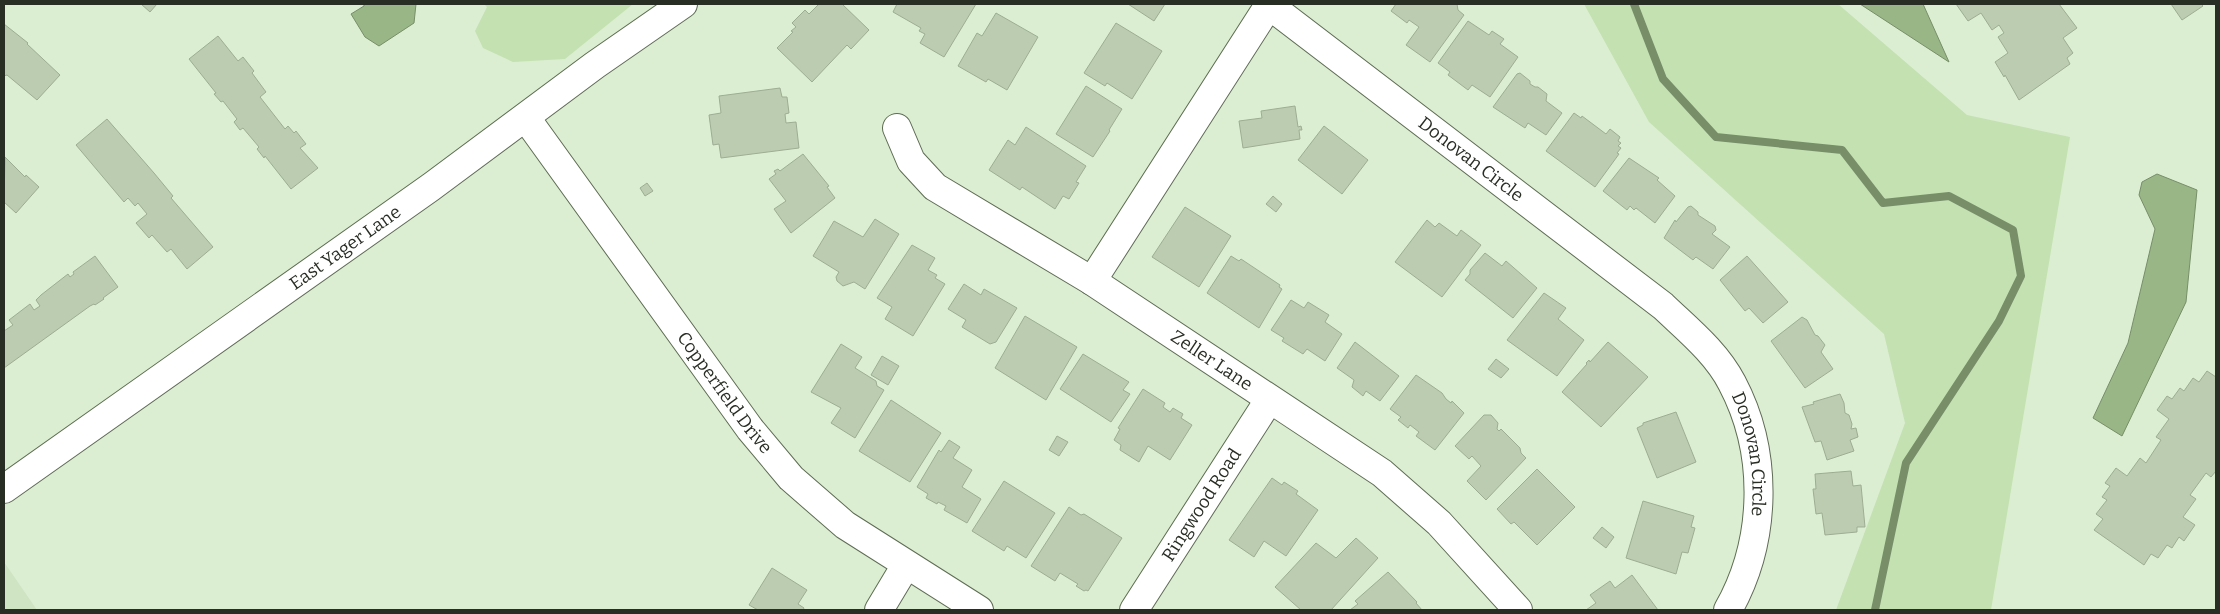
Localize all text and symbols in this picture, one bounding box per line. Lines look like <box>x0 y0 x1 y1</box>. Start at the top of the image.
street label: Donovan Circle <box>1414 112 1528 206</box>
street label: East Yager Lane <box>285 201 405 295</box>
street label: Zeller Lane <box>1167 325 1257 395</box>
street label: Copperfield Drive <box>673 327 777 458</box>
street label: Donovan Circle <box>1727 389 1770 517</box>
street label: Ringwood Road <box>1157 444 1246 565</box>

